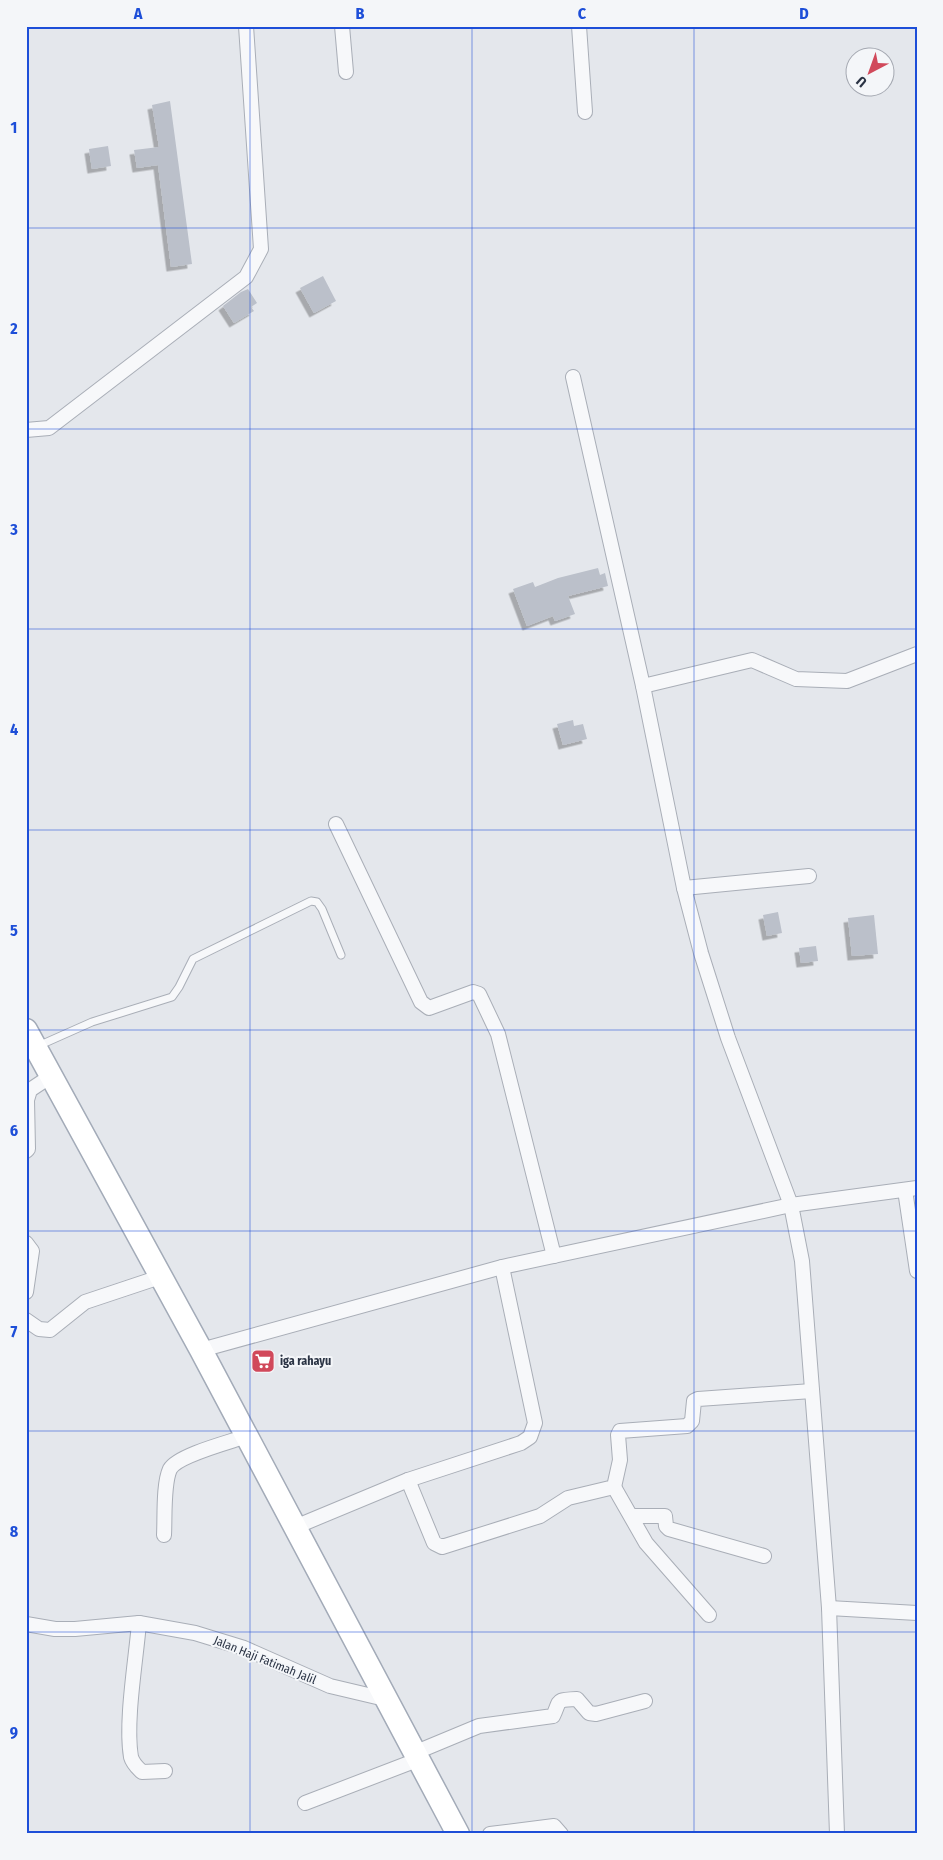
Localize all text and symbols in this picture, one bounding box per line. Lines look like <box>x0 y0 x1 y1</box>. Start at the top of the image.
text: A <box>133 4 143 23</box>
text: B <box>356 4 365 23</box>
text: C <box>578 4 587 23</box>
text: D <box>799 4 809 23</box>
north arrow <box>846 48 896 98</box>
text: U <box>853 72 870 91</box>
text: 1 <box>11 118 17 137</box>
text: 2 <box>9 319 18 338</box>
text: 3 <box>9 520 18 539</box>
text: 4 <box>10 720 18 739</box>
text: 5 <box>10 921 18 940</box>
text: 6 <box>10 1121 18 1140</box>
text: 7 <box>11 1322 18 1341</box>
supermarket icon: iga rahayu <box>250 1348 276 1374</box>
place label: iga rahayu <box>280 1354 331 1368</box>
text: 8 <box>10 1522 19 1541</box>
street label: Jalan Haji Fatimah Jalil <box>212 1633 318 1687</box>
text: 9 <box>10 1723 18 1742</box>

